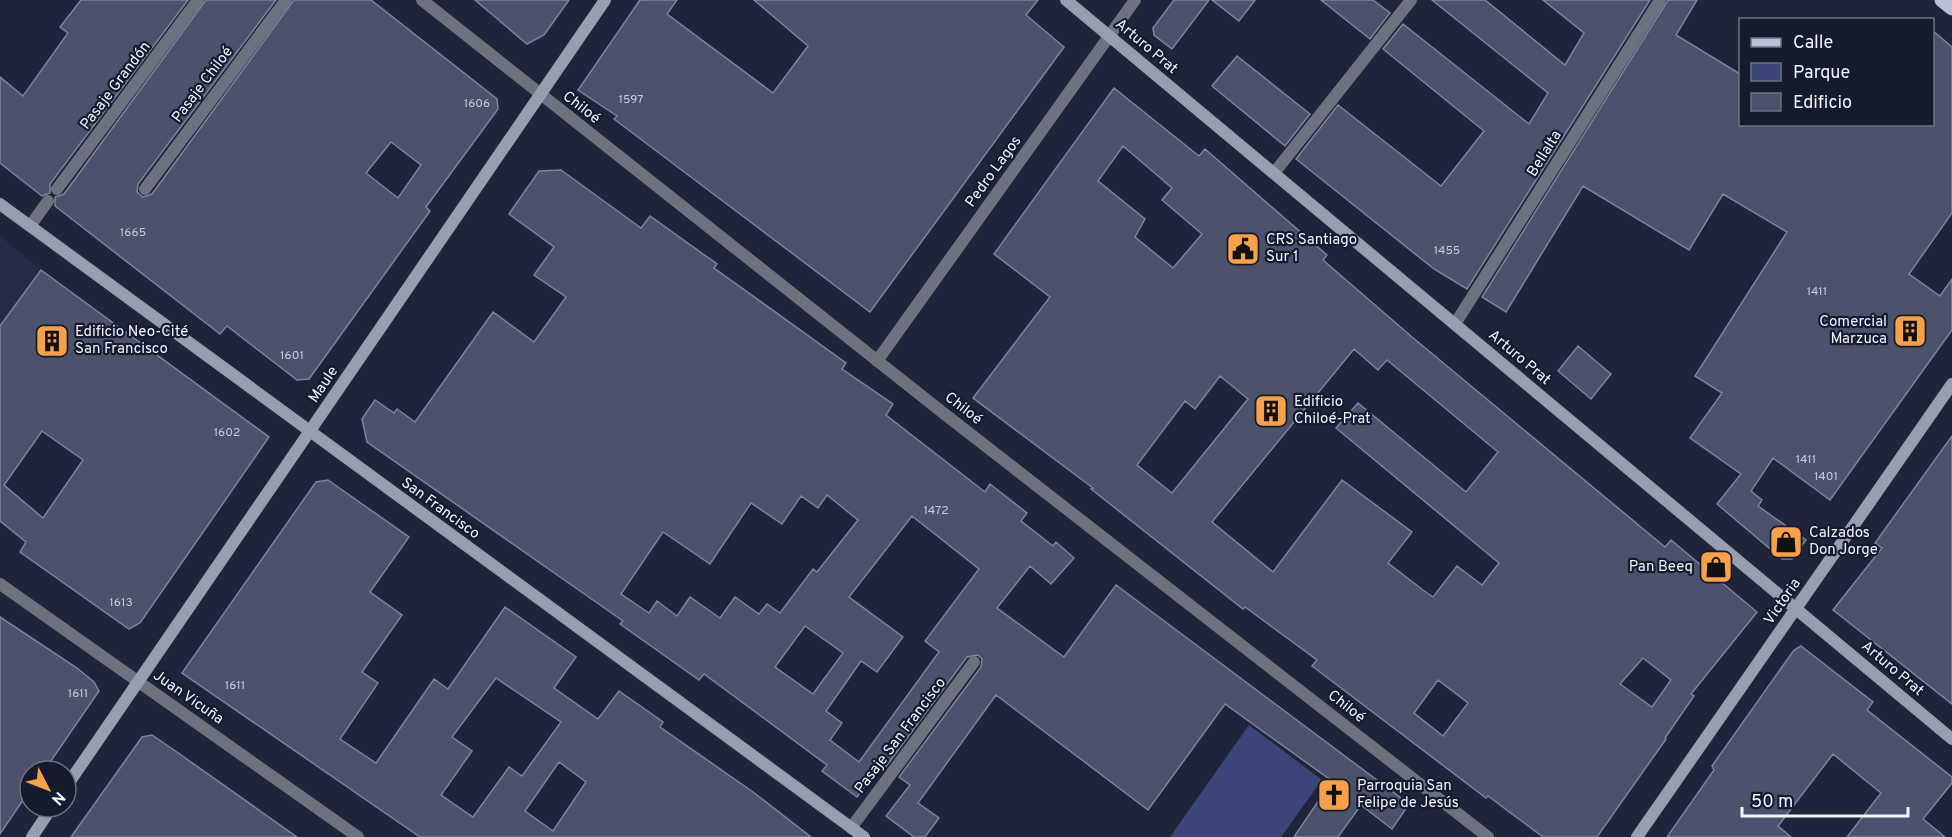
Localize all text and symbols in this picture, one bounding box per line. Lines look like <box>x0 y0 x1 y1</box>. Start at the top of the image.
street label: Arturo Prat <box>1111 15 1181 79</box>
legend <box>1739 18 1934 126</box>
text: Calle <box>1793 32 1833 55</box>
street label: Pasaje Grandón <box>77 38 155 134</box>
street label: Pasaje Chiloé <box>168 43 238 127</box>
text: Parque <box>1793 62 1850 85</box>
street label: Chiloé <box>558 87 604 129</box>
house number: 1597 <box>619 92 643 108</box>
text: Edificio <box>1793 92 1852 115</box>
house number: 1606 <box>464 96 490 112</box>
street label: Bellalta <box>1523 127 1567 181</box>
street label: Pedro Lagos <box>962 133 1026 211</box>
house number: 1665 <box>120 225 146 241</box>
public building icon: CRS Santiago Sur 1 <box>1225 231 1261 267</box>
place label: CRS Santiago Sur 1 <box>1266 231 1357 267</box>
house number: 1455 <box>1434 243 1460 259</box>
house number: 1411 <box>1807 284 1827 300</box>
place label: Comercial Marzuca <box>1819 313 1887 349</box>
building icon: Comercial Marzuca <box>1892 313 1928 349</box>
building icon: Edificio Neo-Cité San Francisco <box>34 323 70 359</box>
place label: Edificio Neo-Cité San Francisco <box>75 323 188 359</box>
street label: Arturo Prat <box>1484 326 1554 390</box>
house number: 1601 <box>280 348 304 364</box>
street label: Maule <box>305 363 343 407</box>
street label: Chiloé <box>940 388 986 430</box>
building icon: Edificio Chiloé-Prat <box>1253 393 1289 429</box>
place label: Edificio Chiloé-Prat <box>1294 393 1371 429</box>
house number: 1602 <box>214 425 240 441</box>
house number: 1411 <box>1796 452 1816 468</box>
house number: 1401 <box>1814 469 1838 485</box>
street label: San Francisco <box>397 474 483 544</box>
house number: 1472 <box>924 503 949 519</box>
shop icon: Calzados Don Jorge <box>1768 524 1804 560</box>
place label: Calzados Don Jorge <box>1809 524 1878 560</box>
shop icon: Pan Beeq <box>1698 549 1734 585</box>
place label: Pan Beeq <box>1629 558 1693 577</box>
street label: Victoria <box>1760 575 1806 629</box>
house number: 1613 <box>109 595 133 611</box>
street label: Arturo Prat <box>1857 637 1927 701</box>
street label: Juan Vicuña <box>149 667 227 729</box>
street label: Pasaje San Francisco <box>851 674 951 798</box>
house number: 1611 <box>225 678 245 694</box>
house number: 1611 <box>68 686 88 702</box>
street label: Chiloé <box>1323 686 1369 728</box>
north arrow <box>18 759 78 819</box>
church icon: Parroquia San Felipe de Jesús <box>1316 777 1352 813</box>
place label: Parroquia San Felipe de Jesús <box>1357 777 1459 813</box>
scale bar <box>1742 780 1908 818</box>
text: N <box>46 787 69 809</box>
text: 50 m <box>1751 791 1793 814</box>

